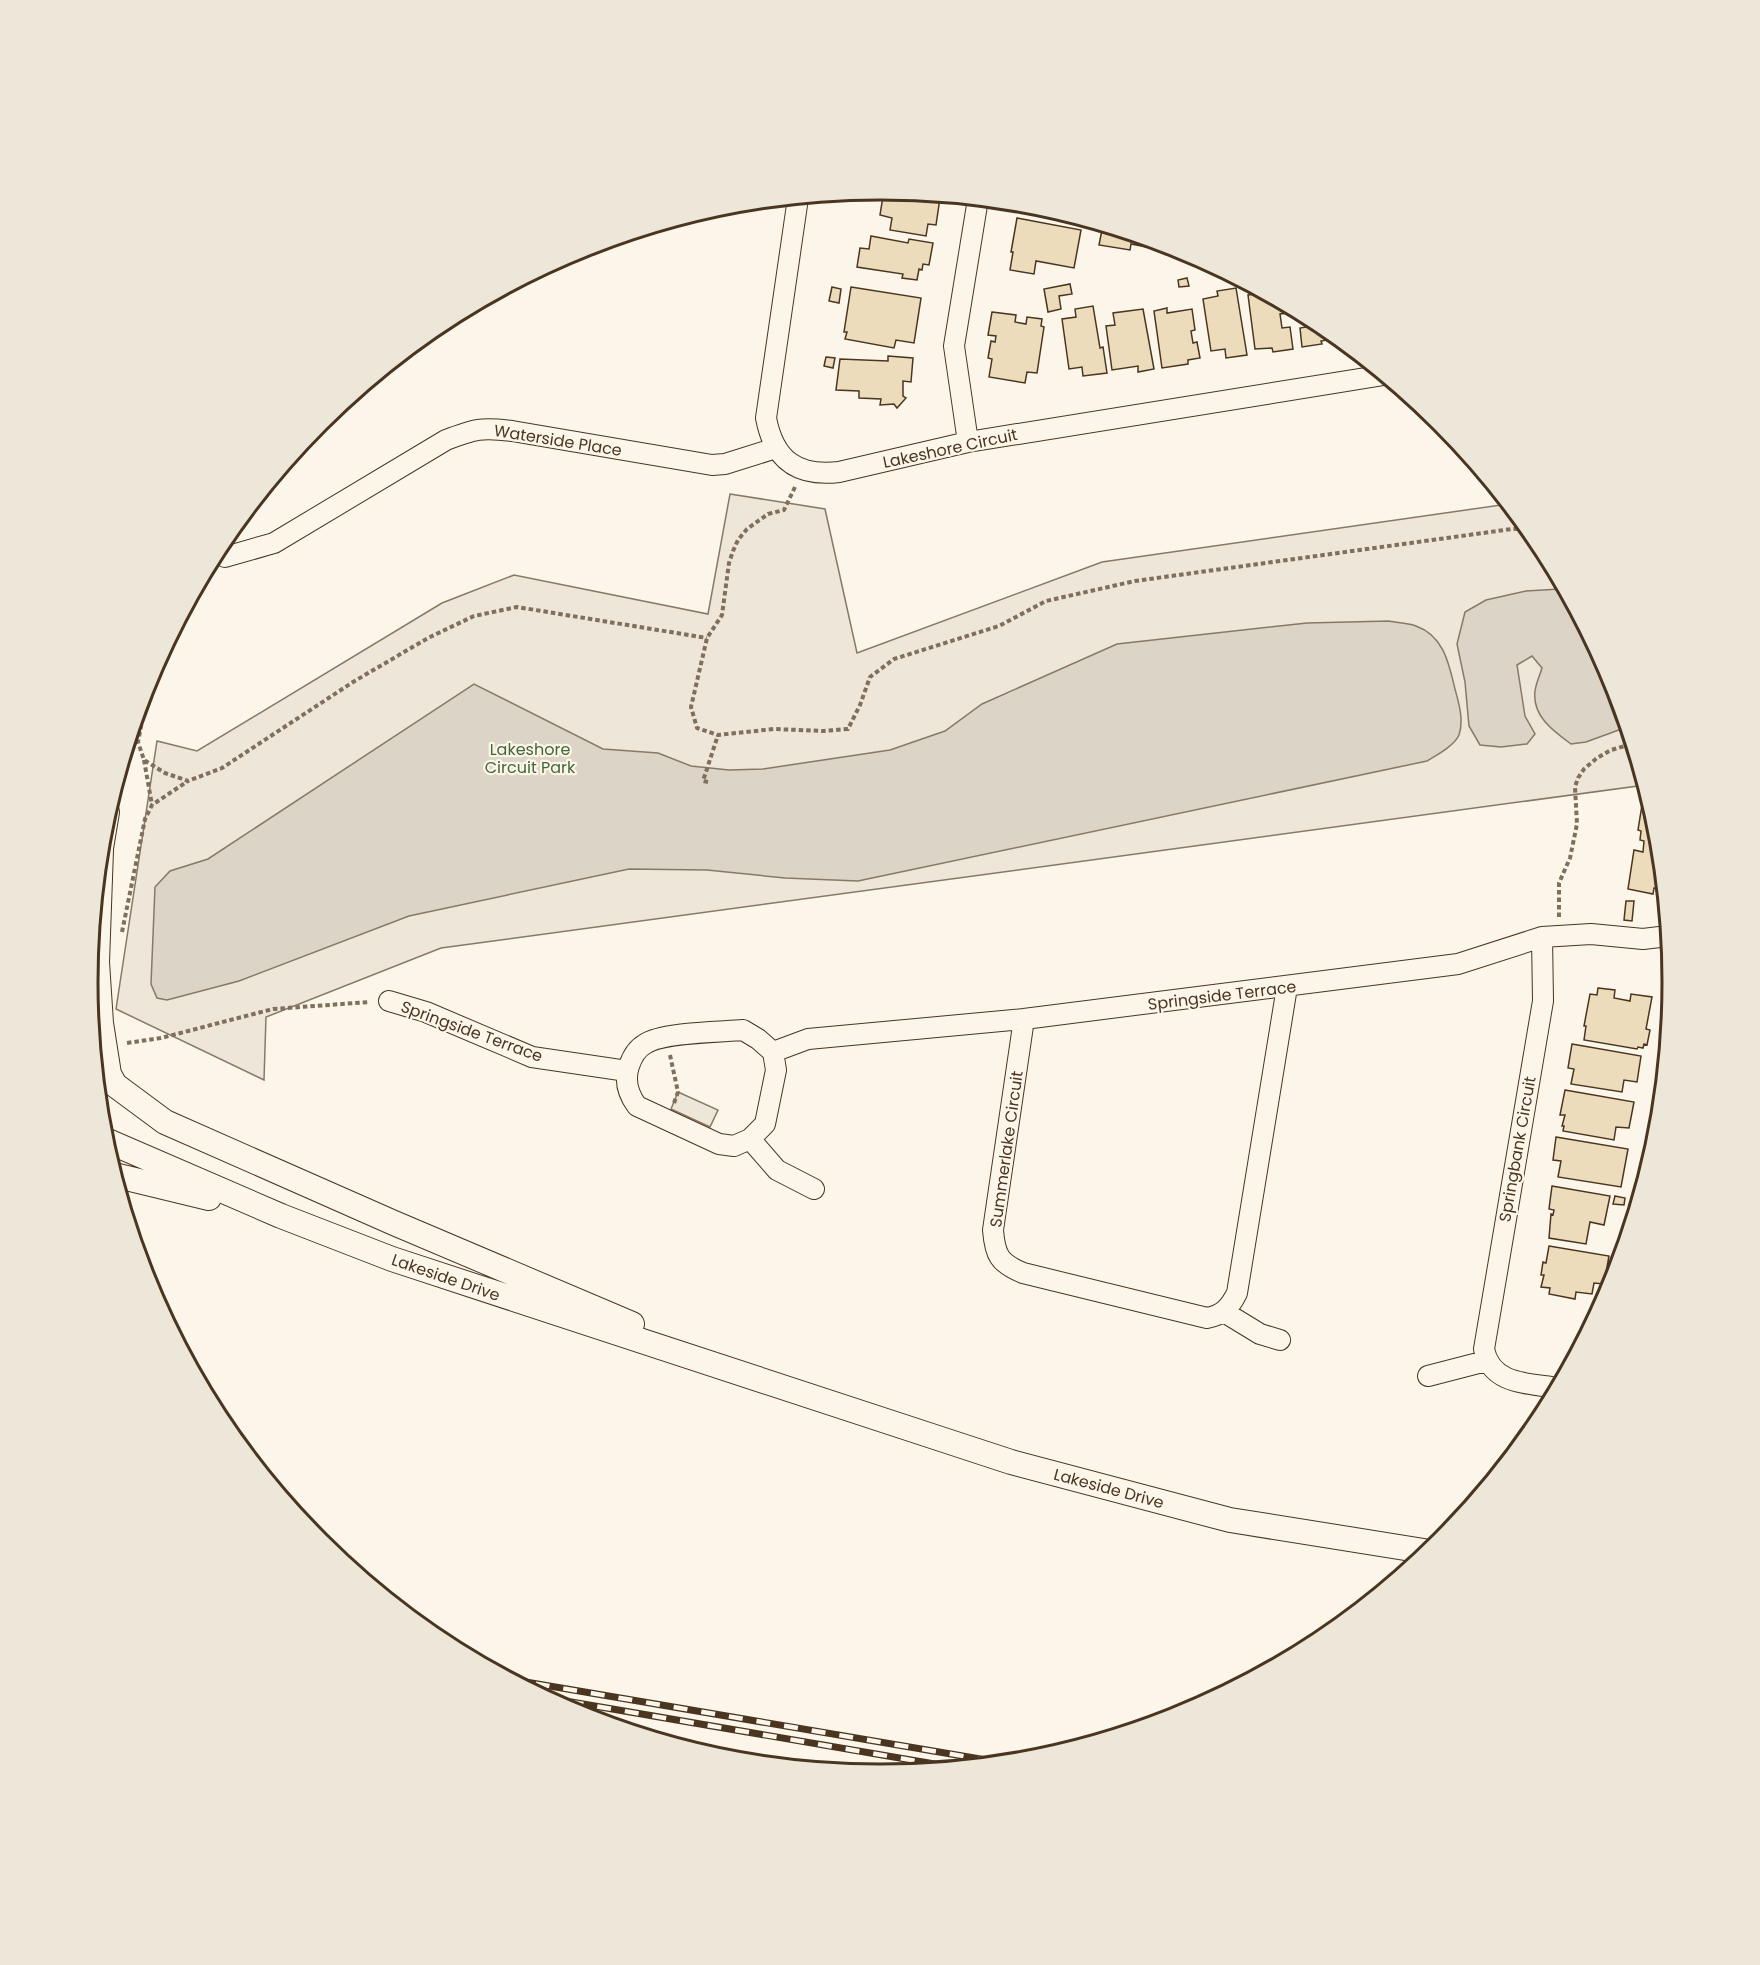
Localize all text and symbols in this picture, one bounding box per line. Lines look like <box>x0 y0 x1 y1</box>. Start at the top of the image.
street label: Waterside Place <box>492 419 624 462</box>
street label: Lakeshore Circuit <box>881 423 1020 474</box>
park label: Lakeshore Circuit Park <box>485 738 576 779</box>
street label: Springside Terrace <box>1146 975 1298 1016</box>
street label: Springside Terrace <box>398 995 546 1068</box>
street label: Summerlake Circuit <box>984 1069 1029 1229</box>
street label: Springbank Circuit <box>1493 1074 1542 1224</box>
street label: Lakeside Drive <box>389 1248 503 1307</box>
street label: Lakeside Drive <box>1051 1463 1167 1514</box>

